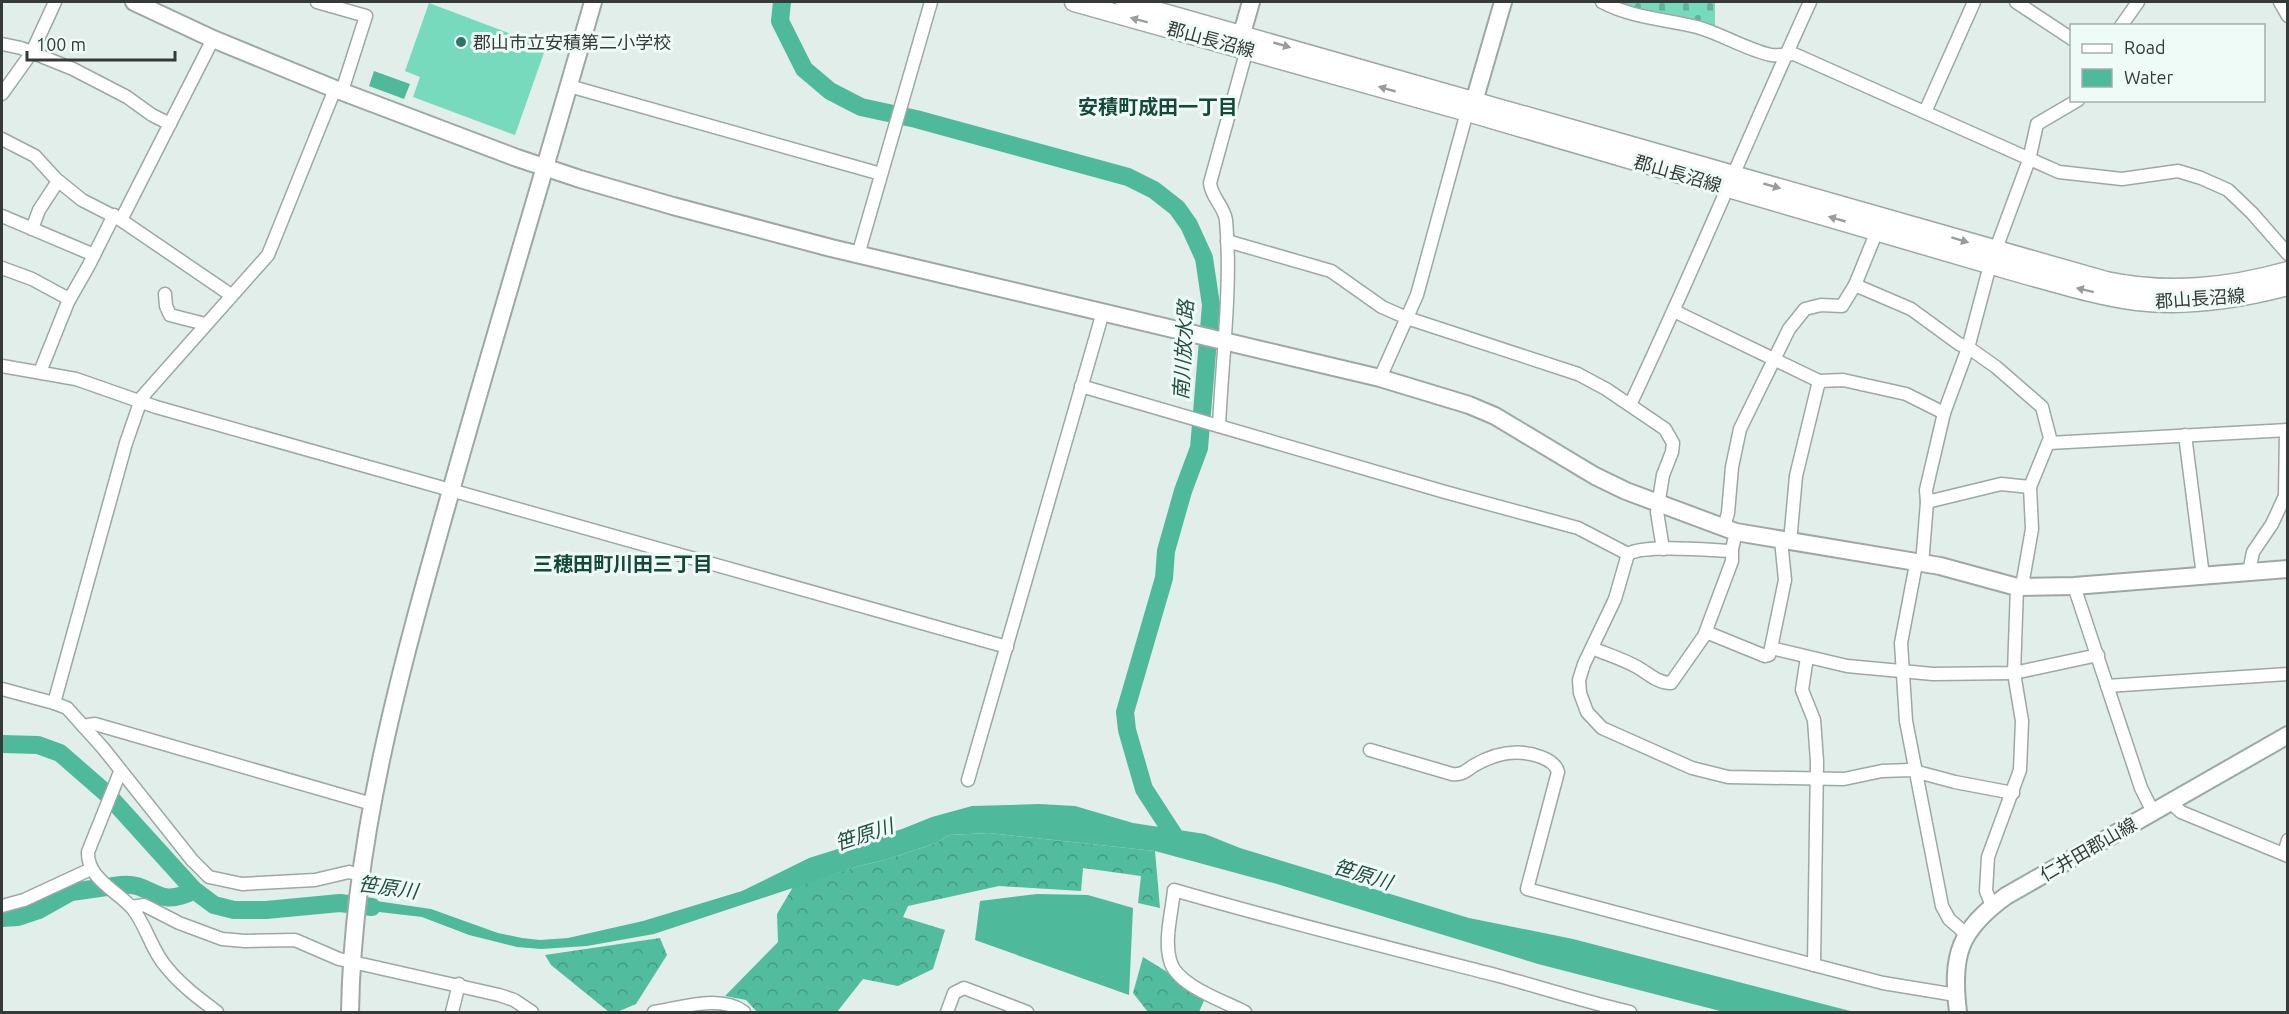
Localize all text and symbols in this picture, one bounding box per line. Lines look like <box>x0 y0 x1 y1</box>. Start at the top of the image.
one-way arrow <box>1130 14 1148 24</box>
street label: 郡山長沼線 <box>1165 18 1257 60</box>
scale bar <box>27 24 176 62</box>
legend <box>2070 24 2265 102</box>
place label: 郡山市立安積第二小学校 <box>473 32 671 52</box>
text: 100 m <box>36 34 86 54</box>
marker: 郡山市立安積第二小学校 <box>454 35 468 49</box>
text: Road <box>2124 37 2166 57</box>
one-way arrow <box>1273 41 1291 50</box>
text: Water <box>2124 67 2174 87</box>
one-way arrow <box>1378 84 1396 93</box>
district label: 安積町成田一丁目 <box>1078 95 1238 118</box>
street label: 郡山長沼線 <box>1632 151 1724 195</box>
one-way arrow <box>1763 182 1781 191</box>
one-way arrow <box>1828 214 1846 223</box>
one-way arrow <box>1951 236 1969 245</box>
one-way arrow <box>2076 285 2094 294</box>
street label: 郡山長沼線 <box>2154 285 2246 311</box>
water label: 南川放水路 <box>1169 297 1197 401</box>
district label: 三穂田町川田三丁目 <box>533 552 713 575</box>
water label: 笹原川 <box>832 813 898 854</box>
street label: 仁井田郡山線 <box>2036 813 2140 885</box>
water label: 笹原川 <box>1331 854 1397 894</box>
water label: 笹原川 <box>357 871 421 903</box>

